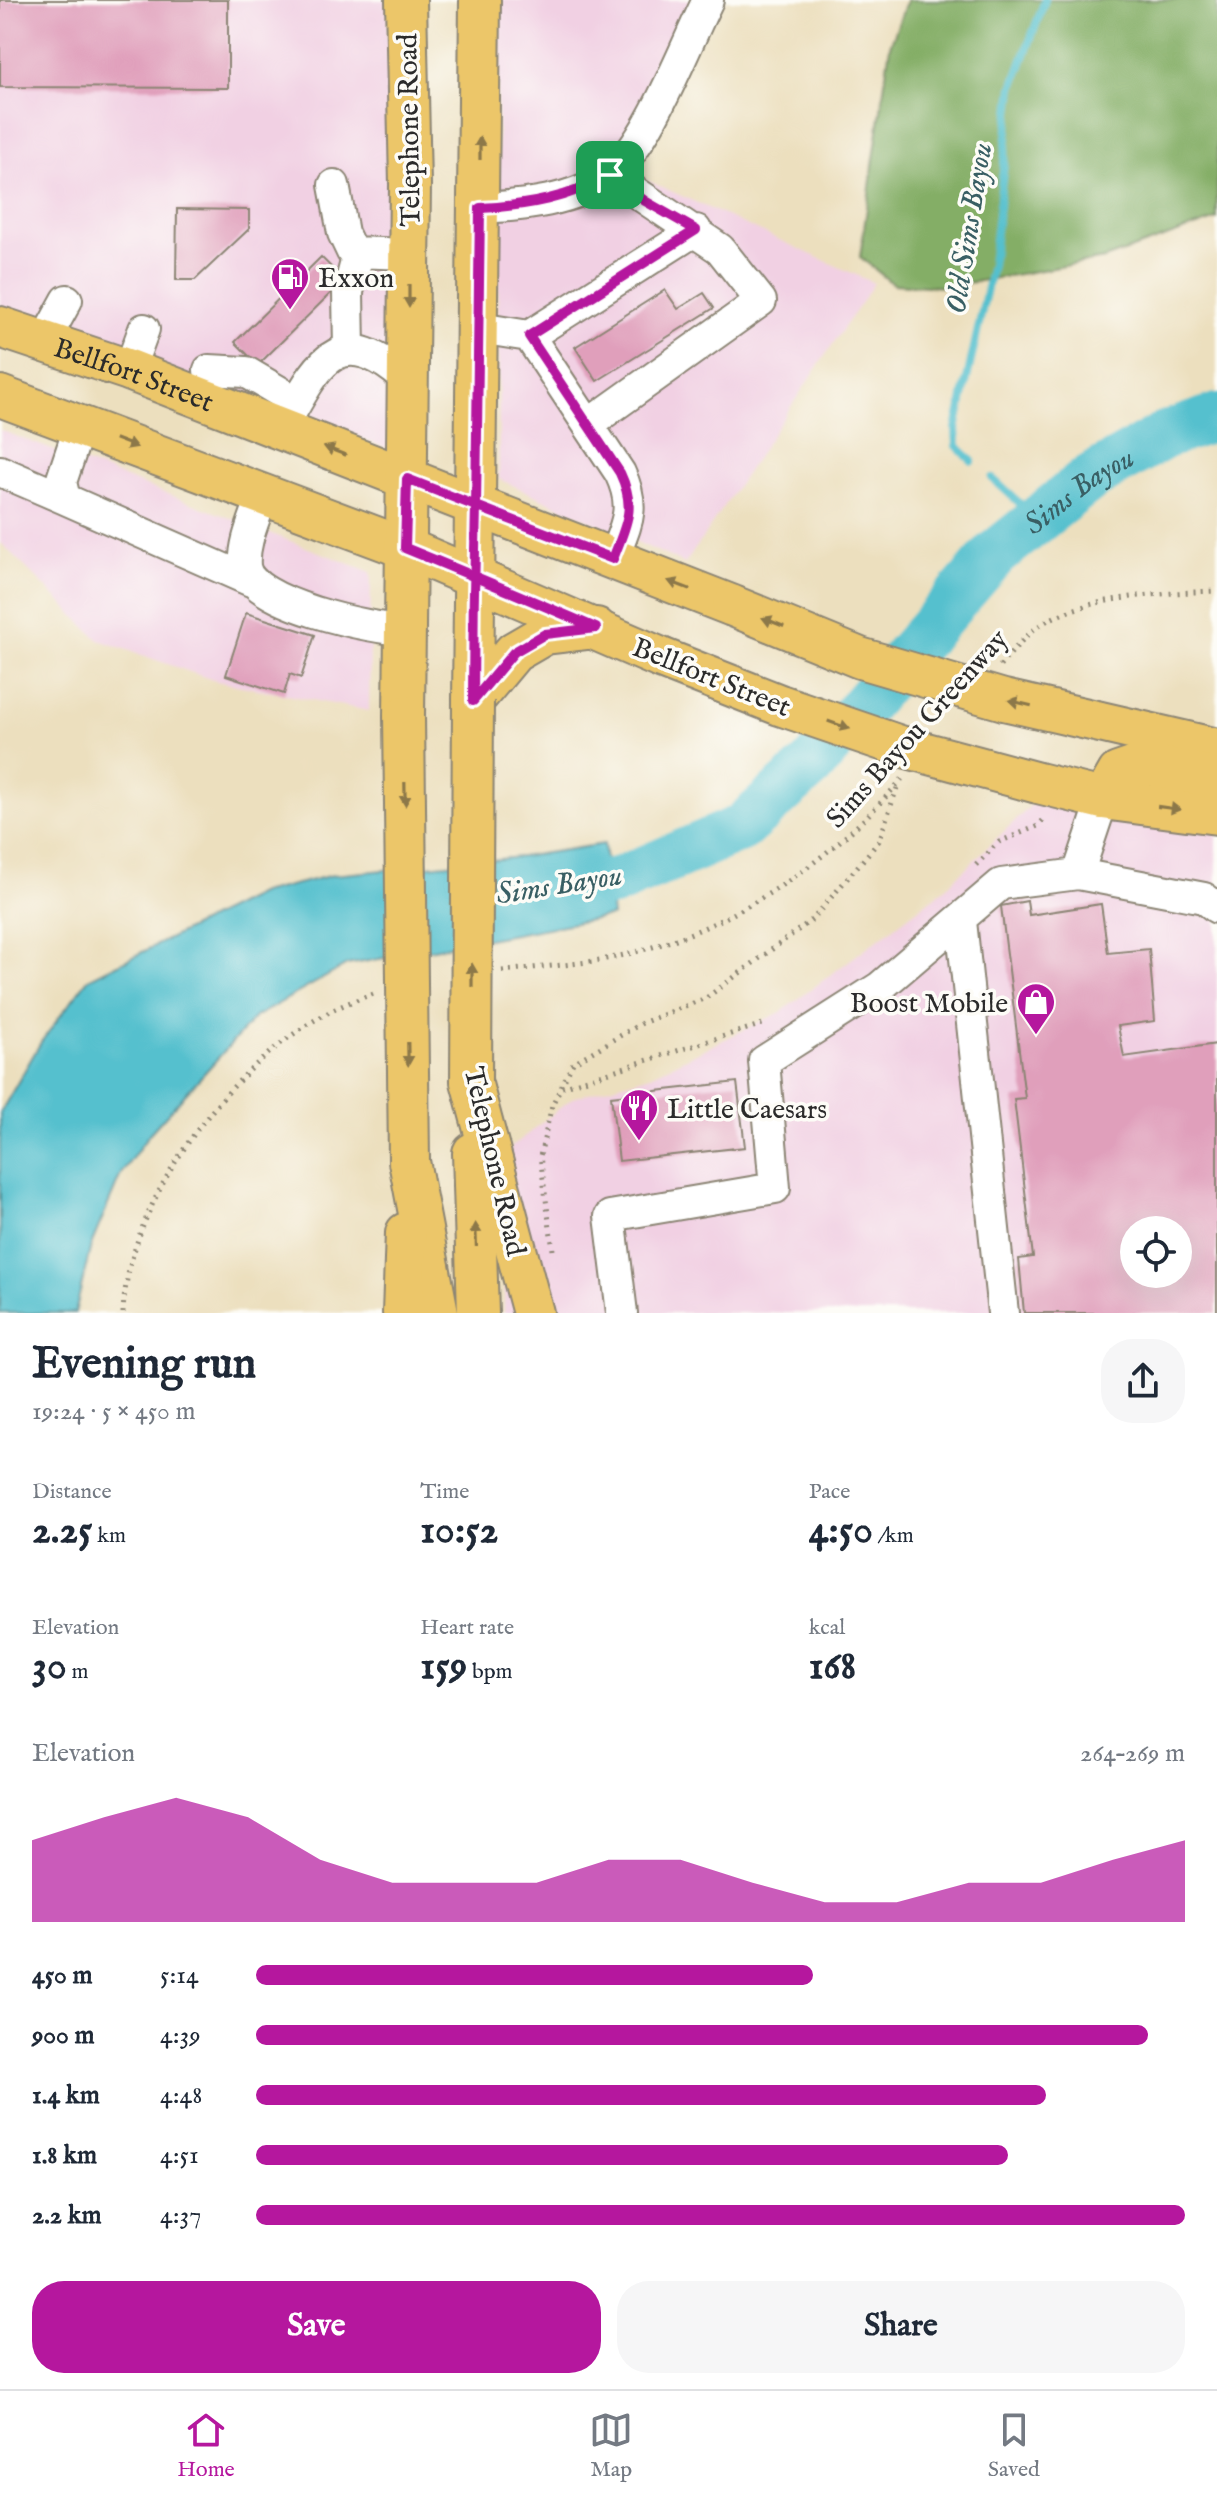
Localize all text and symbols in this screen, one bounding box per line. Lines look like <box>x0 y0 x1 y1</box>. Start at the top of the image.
street label: Telephone Road <box>391 33 430 227</box>
one-way arrow <box>474 135 486 160</box>
water label: Old Sims Bayou <box>938 140 1002 316</box>
pin <box>576 141 644 209</box>
icon: arrive <box>588 153 632 197</box>
fuel station icon: Exxon <box>269 256 311 311</box>
place label: Exxon <box>318 262 394 297</box>
one-way arrow <box>403 284 415 309</box>
street label: Bellfort Street <box>49 331 218 421</box>
one-way arrow <box>114 437 138 450</box>
water label: Sims Bayou <box>1017 440 1142 544</box>
one-way arrow <box>323 444 347 457</box>
one-way arrow <box>667 578 691 591</box>
one-way arrow <box>761 616 785 629</box>
street label: Sims Bayou Greenway <box>819 623 1016 836</box>
street label: Bellfort Street <box>627 631 796 726</box>
one-way arrow <box>1007 696 1032 709</box>
one-way arrow <box>827 720 851 732</box>
one-way arrow <box>398 782 411 807</box>
one-way arrow <box>1157 802 1182 815</box>
water label: Sims Bayou <box>493 857 625 915</box>
one-way arrow <box>466 962 478 987</box>
shop icon: Boost Mobile <box>1015 981 1057 1036</box>
place label: Boost Mobile <box>850 987 1008 1022</box>
one-way arrow <box>401 1042 414 1067</box>
street label: Telephone Road <box>455 1064 532 1260</box>
restaurant icon: Little Caesars <box>618 1087 660 1142</box>
place label: Little Caesars <box>667 1093 827 1128</box>
map controls <box>1120 1216 1192 1288</box>
button: locate <box>1120 1216 1192 1288</box>
one-way arrow <box>469 1222 482 1247</box>
text: Evening run <box>32 1337 256 1393</box>
button: share <box>1101 1339 1185 1423</box>
text: 19:24 · 5 × 450 m <box>32 1395 196 1428</box>
text: Distance <box>32 1478 112 1506</box>
text: Time <box>420 1478 469 1506</box>
text: Pace <box>809 1478 850 1506</box>
text: 2.25 <box>32 1506 93 1557</box>
text: 10:52 <box>420 1506 498 1557</box>
text: 4:50 <box>809 1506 873 1557</box>
text: km <box>93 1522 126 1550</box>
text: /km <box>873 1522 914 1550</box>
text: Elevation <box>32 1614 119 1642</box>
text: Heart rate <box>420 1614 514 1642</box>
text: kcal <box>809 1614 845 1642</box>
text: 30 <box>32 1642 67 1693</box>
text: 159 <box>420 1642 467 1693</box>
text: 168 <box>809 1642 856 1693</box>
text: m <box>67 1658 88 1686</box>
text: bpm <box>467 1658 513 1686</box>
text: Elevation <box>32 1737 135 1770</box>
text: 264–269 m <box>1080 1737 1185 1770</box>
text: 450 m <box>32 1959 93 1992</box>
text: 5:14 <box>160 1959 199 1992</box>
text: 900 m <box>32 2019 95 2052</box>
text: 4:39 <box>160 2019 201 2052</box>
text: 1.4 km <box>32 2079 100 2112</box>
text: 4:48 <box>160 2079 203 2112</box>
text: 1.8 km <box>32 2139 97 2172</box>
text: 4:51 <box>160 2139 199 2172</box>
text: 2.2 km <box>32 2199 102 2232</box>
text: 4:37 <box>160 2199 201 2232</box>
button: Save <box>32 2281 601 2373</box>
button: Share <box>617 2281 1185 2373</box>
tab: Home <box>177 2408 235 2484</box>
tab: Map <box>589 2408 633 2484</box>
tab: Saved <box>988 2408 1040 2484</box>

